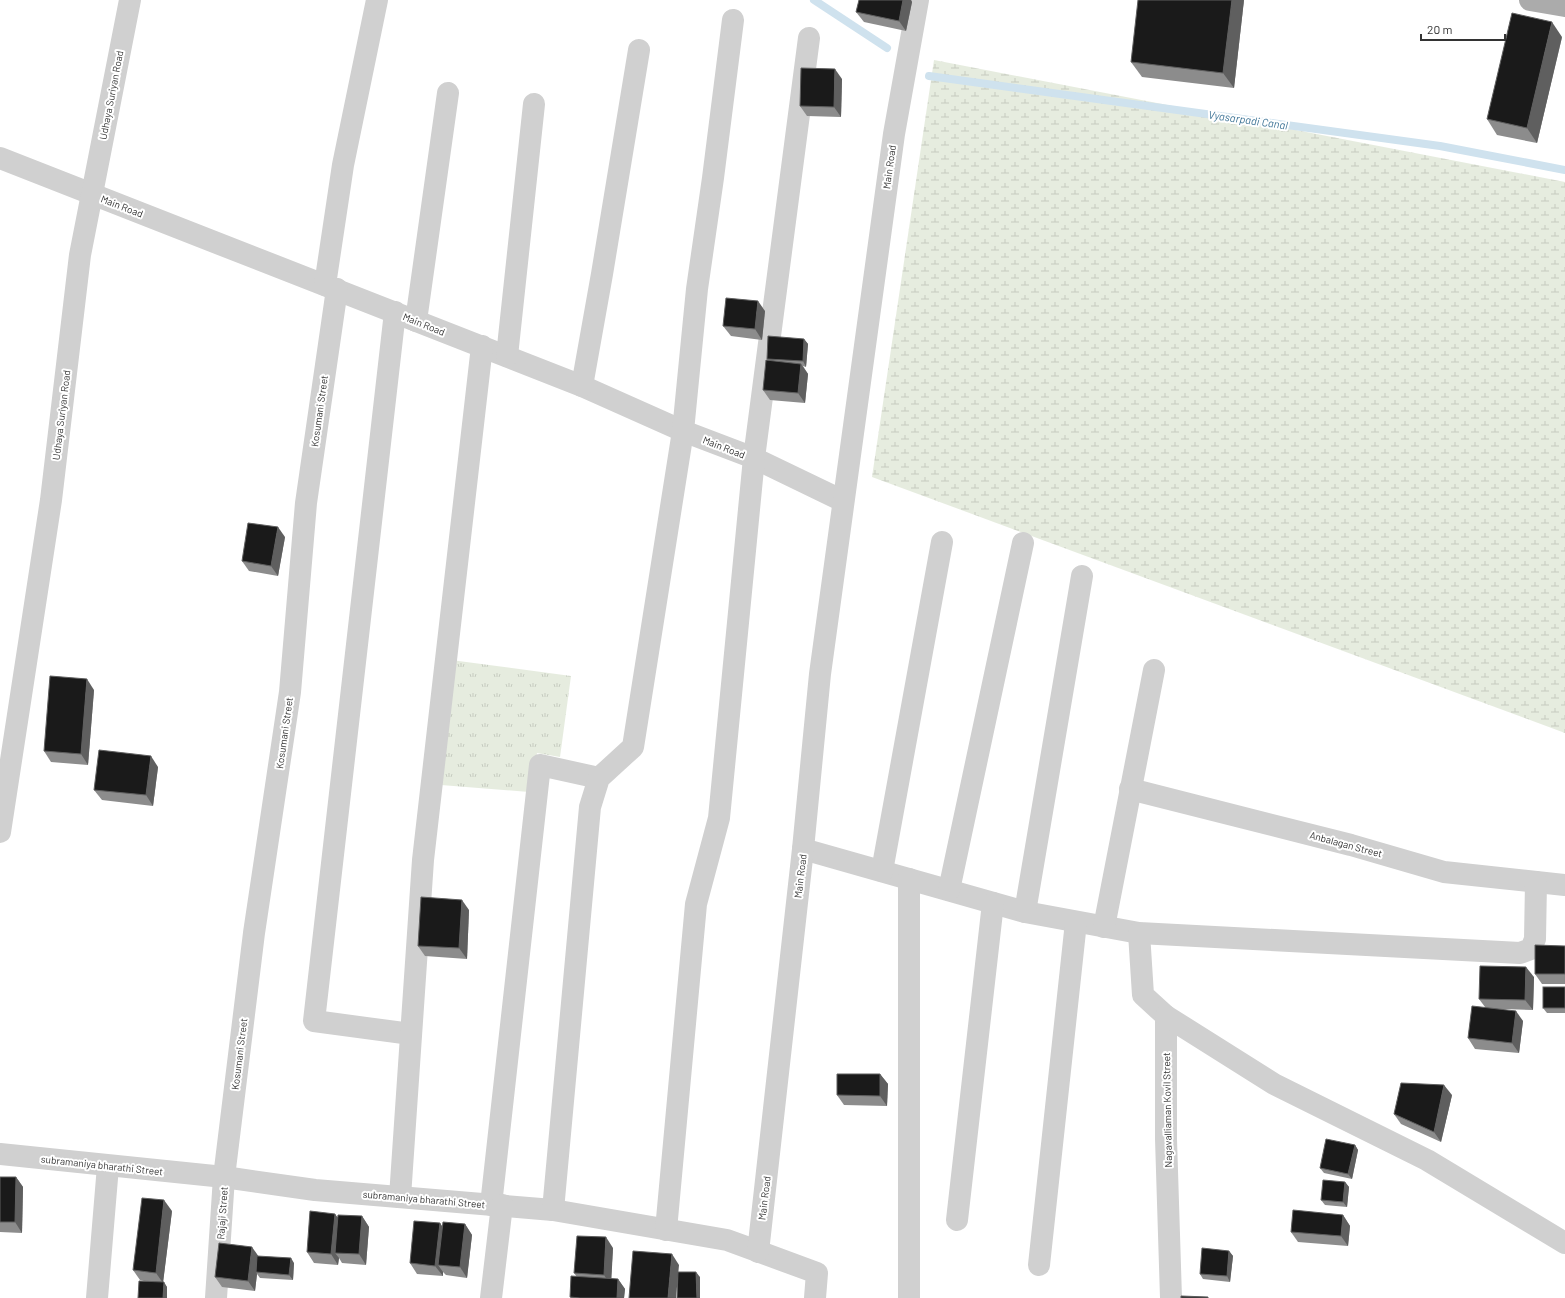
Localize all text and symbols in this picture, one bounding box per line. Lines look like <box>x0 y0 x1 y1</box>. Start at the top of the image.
scale bar <box>1421 16 1505 42</box>
text: 20 m <box>1427 22 1453 36</box>
street label: Udhaya Suriyan Road <box>96 49 126 141</box>
water label: Vyasarpadi Canal <box>1207 107 1289 132</box>
street label: Main Road <box>880 144 898 190</box>
street label: Main Road <box>99 192 145 220</box>
street label: Main Road <box>401 310 447 338</box>
street label: Udhaya Suriyan Road <box>50 369 72 461</box>
street label: Kosumani Street <box>308 374 330 448</box>
street label: Main Road <box>701 433 747 461</box>
street label: Kosumani Street <box>273 696 295 770</box>
street label: Anbalagan Street <box>1308 829 1384 860</box>
street label: Main Road <box>791 853 809 899</box>
street label: Kosumani Street <box>229 1017 249 1091</box>
street label: Nagavalliaman Kovil Street <box>1160 1052 1174 1168</box>
street label: subramaniya bharathi Street <box>40 1153 164 1177</box>
street label: Main Road <box>755 1175 773 1221</box>
street label: Rajaji Street <box>214 1186 230 1240</box>
street label: subramaniya bharathi Street <box>362 1188 486 1210</box>

